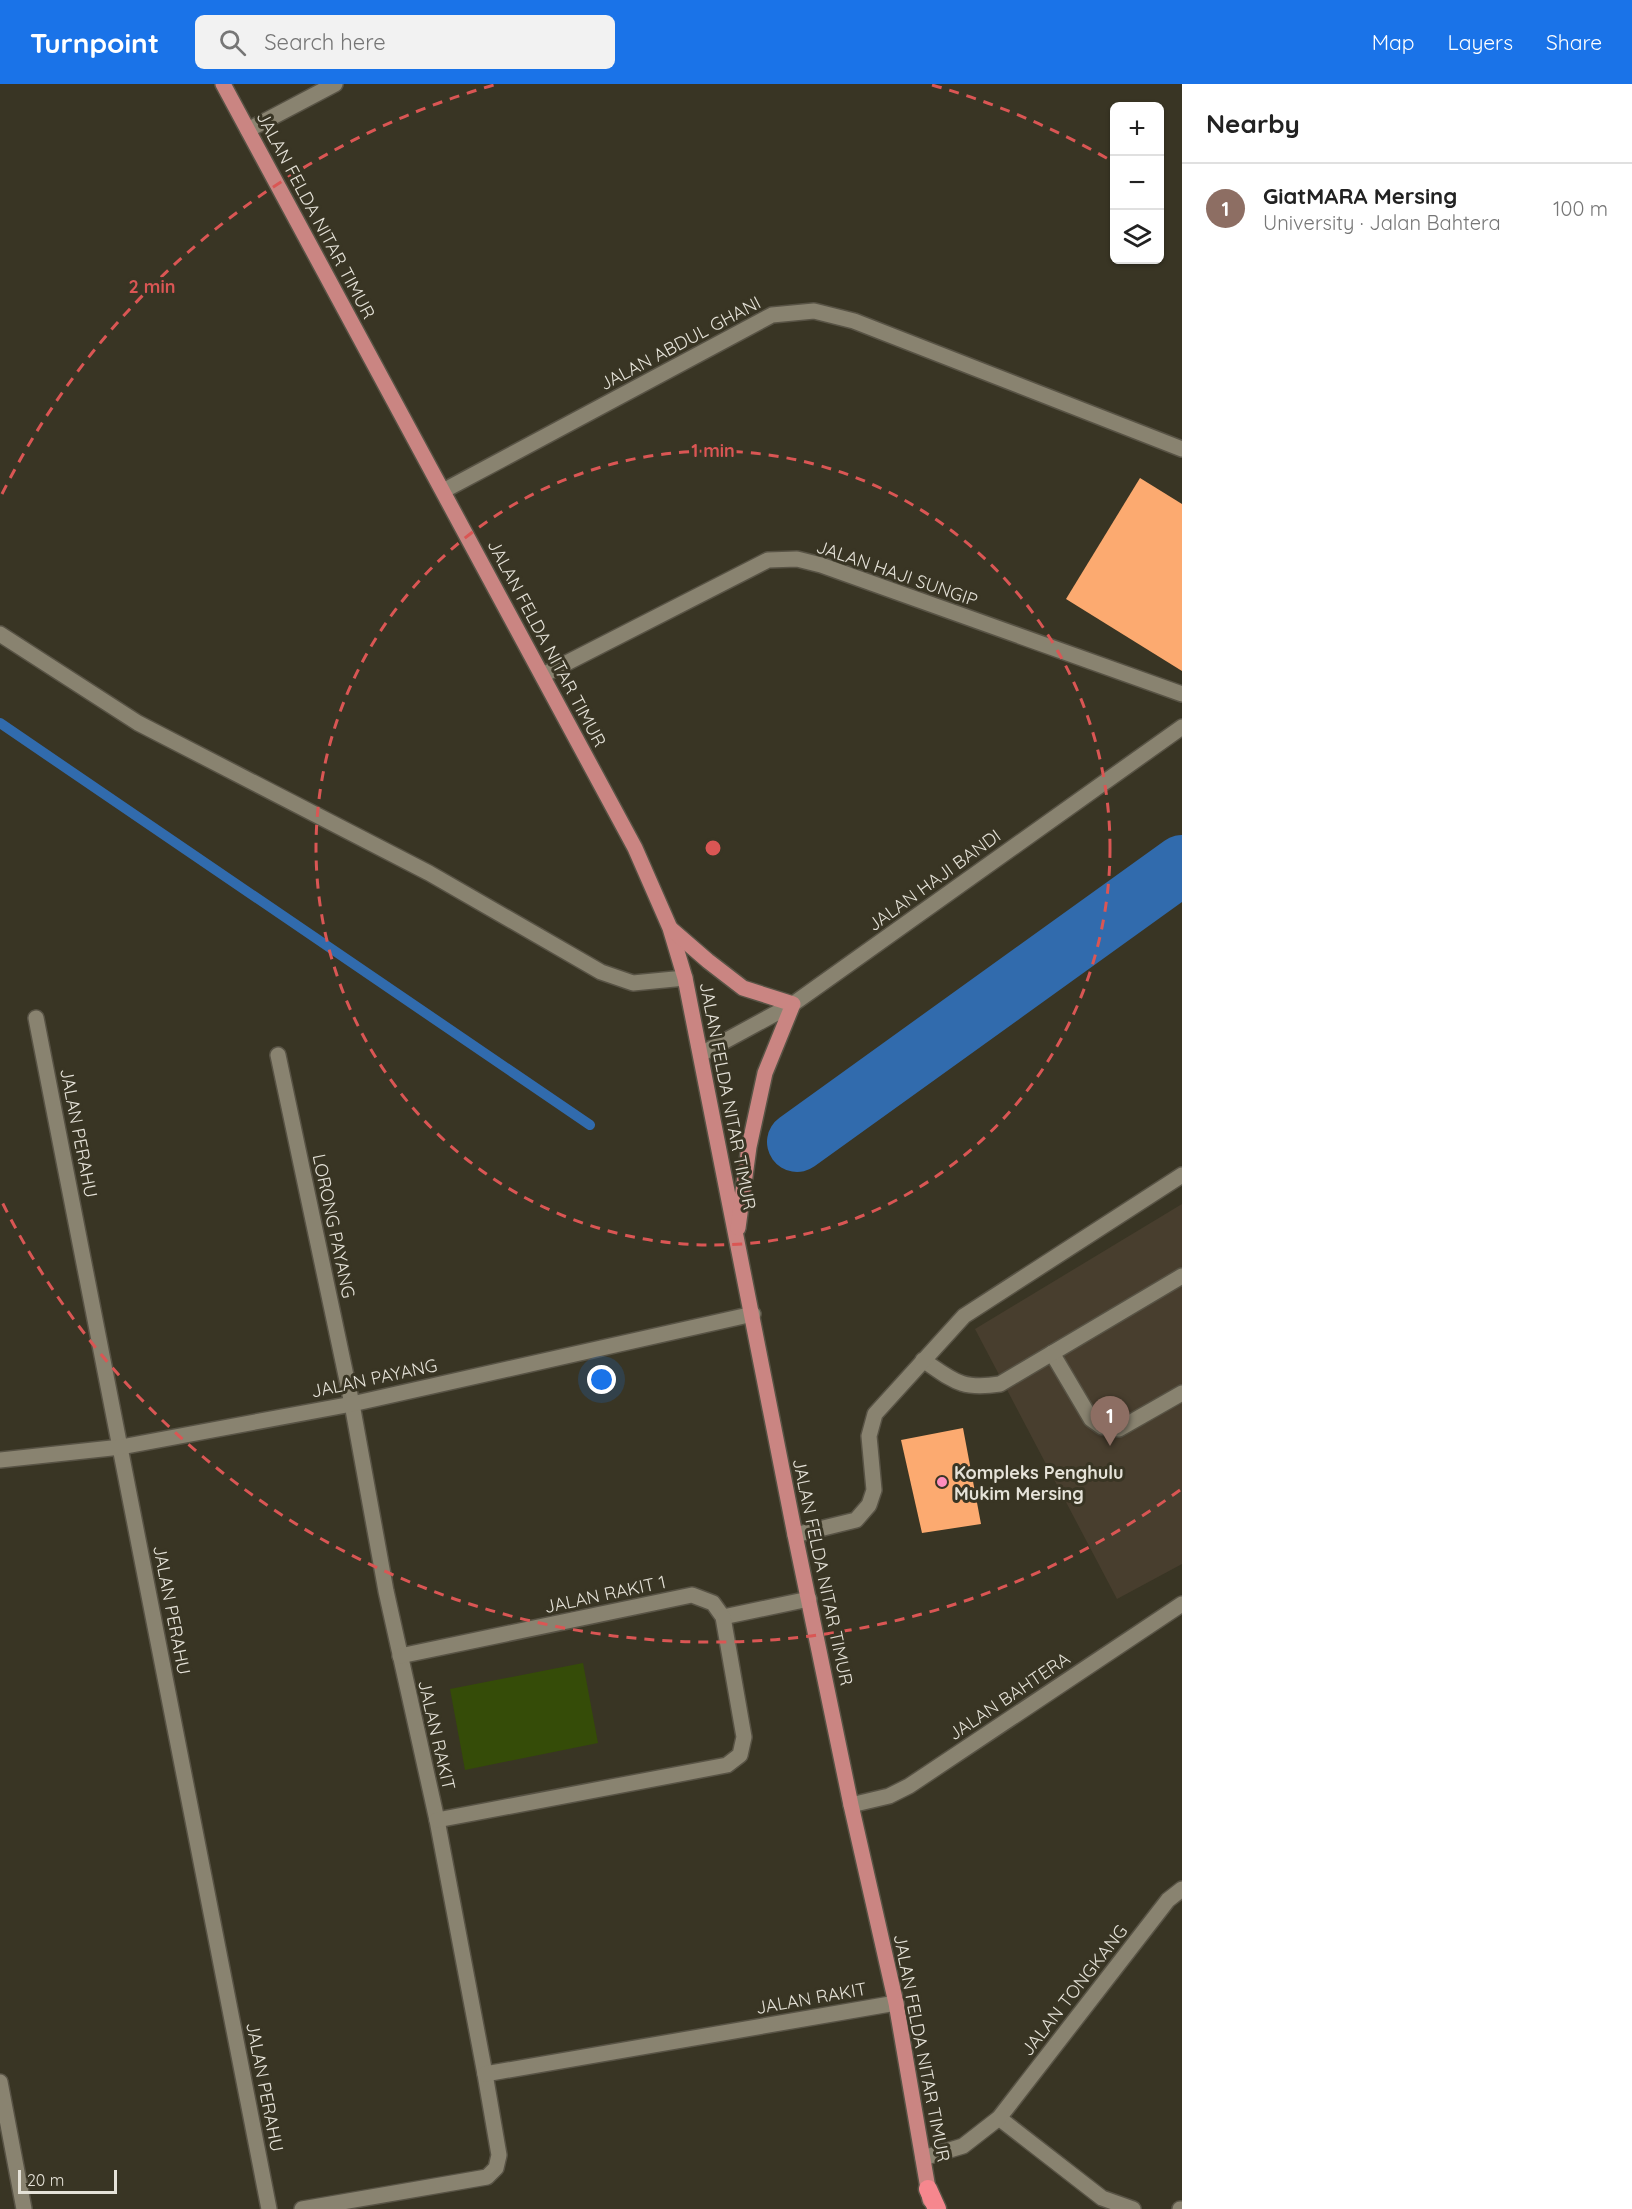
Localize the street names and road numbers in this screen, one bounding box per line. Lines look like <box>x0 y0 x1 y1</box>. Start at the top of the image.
street label: JALAN FELDA NITAR TIMUR <box>251 107 381 323</box>
street label: JALAN ABDUL GHANI <box>595 291 765 395</box>
street label: JALAN FELDA NITAR TIMUR <box>482 535 612 751</box>
street label: JALAN HAJI SUNGIP <box>813 535 981 611</box>
street label: JALAN HAJI BANDI <box>863 824 1005 936</box>
street label: JALAN FELDA NITAR TIMUR <box>695 980 761 1212</box>
street label: JALAN PERAHU <box>55 1066 103 1200</box>
street label: LORONG PAYANG <box>307 1152 361 1300</box>
street label: JALAN PAYANG <box>309 1353 439 1403</box>
street label: JALAN FELDA NITAR TIMUR <box>788 1456 858 1688</box>
street label: JALAN PERAHU <box>148 1543 196 1677</box>
street label: JALAN RAKIT 1 <box>542 1570 668 1618</box>
street label: JALAN BAHTERA <box>944 1647 1075 1745</box>
street label: JALAN RAKIT <box>413 1678 461 1792</box>
street label: JALAN TONGKANG <box>1016 1920 1132 2060</box>
street label: JALAN FELDA NITAR TIMUR <box>889 1932 955 2164</box>
street label: JALAN RAKIT <box>754 1977 868 2019</box>
street label: JALAN PERAHU <box>241 2020 289 2154</box>

